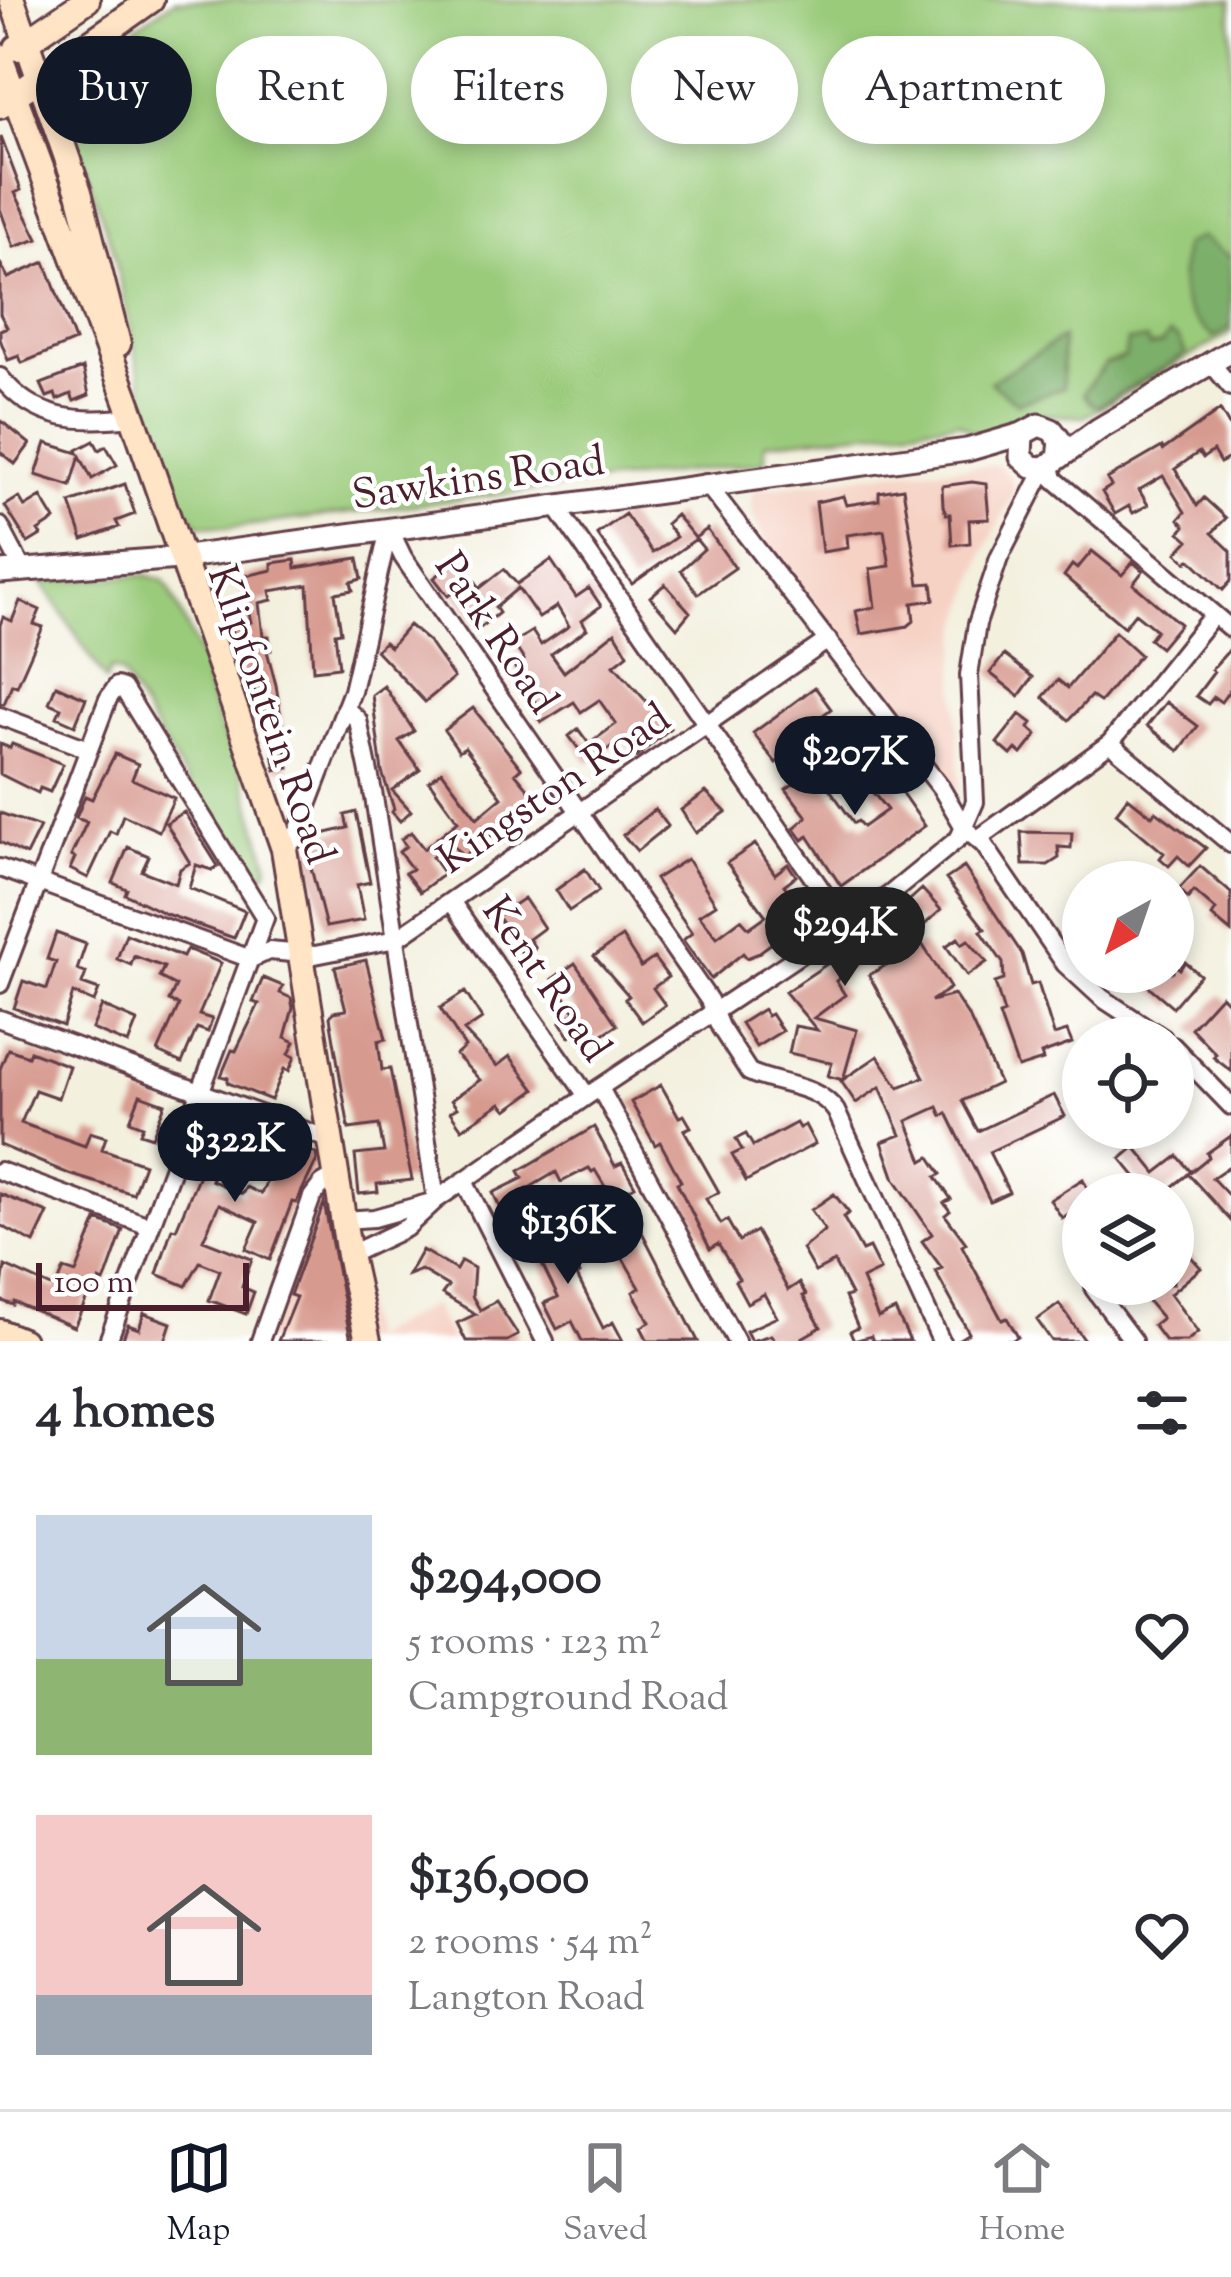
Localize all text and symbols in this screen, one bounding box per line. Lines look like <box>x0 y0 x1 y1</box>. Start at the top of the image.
chip: Buy <box>36 36 192 144</box>
chip: Rent <box>216 36 387 144</box>
chip: Filters <box>411 36 607 144</box>
chip: New <box>631 36 798 144</box>
chip: Apartment <box>822 36 1105 144</box>
street label: Sawkins Road <box>348 434 609 528</box>
street label: Park Road <box>418 542 570 728</box>
street label: Klipfontein Road <box>189 558 347 873</box>
street label: Kingston Road <box>427 691 684 891</box>
pin: $207K <box>771 716 939 818</box>
text: $207K <box>801 727 909 783</box>
north arrow <box>1062 861 1194 993</box>
map controls <box>1062 861 1194 1305</box>
street label: Kent Road <box>465 886 623 1076</box>
pin: $294K <box>761 887 929 989</box>
text: $294K <box>792 898 898 954</box>
button: locate <box>1062 1017 1194 1149</box>
pin: $322K <box>151 1103 319 1205</box>
text: $322K <box>184 1114 286 1170</box>
button: layers <box>1062 1173 1194 1305</box>
pin: $136K <box>484 1185 652 1287</box>
text: $136K <box>519 1196 617 1252</box>
scale bar <box>36 1257 249 1310</box>
text: 100 m <box>54 1260 134 1308</box>
text: 4 homes <box>36 1377 215 1450</box>
icon: filters <box>1129 1380 1195 1446</box>
text: $294,000 <box>408 1543 602 1616</box>
icon: home <box>132 1563 276 1707</box>
icon: heart <box>1129 1602 1195 1668</box>
text: 5 rooms · 123 m² <box>408 1616 662 1672</box>
text: Campground Road <box>408 1672 729 1728</box>
text: $136,000 <box>408 1843 589 1916</box>
icon: home <box>132 1863 276 2007</box>
icon: heart <box>1129 1902 1195 1968</box>
text: 2 rooms · 54 m² <box>408 1916 653 1972</box>
text: Langton Road <box>408 1972 645 2028</box>
tab: Map <box>166 2135 232 2255</box>
tab: Saved <box>563 2135 648 2255</box>
tab: Home <box>979 2135 1065 2255</box>

